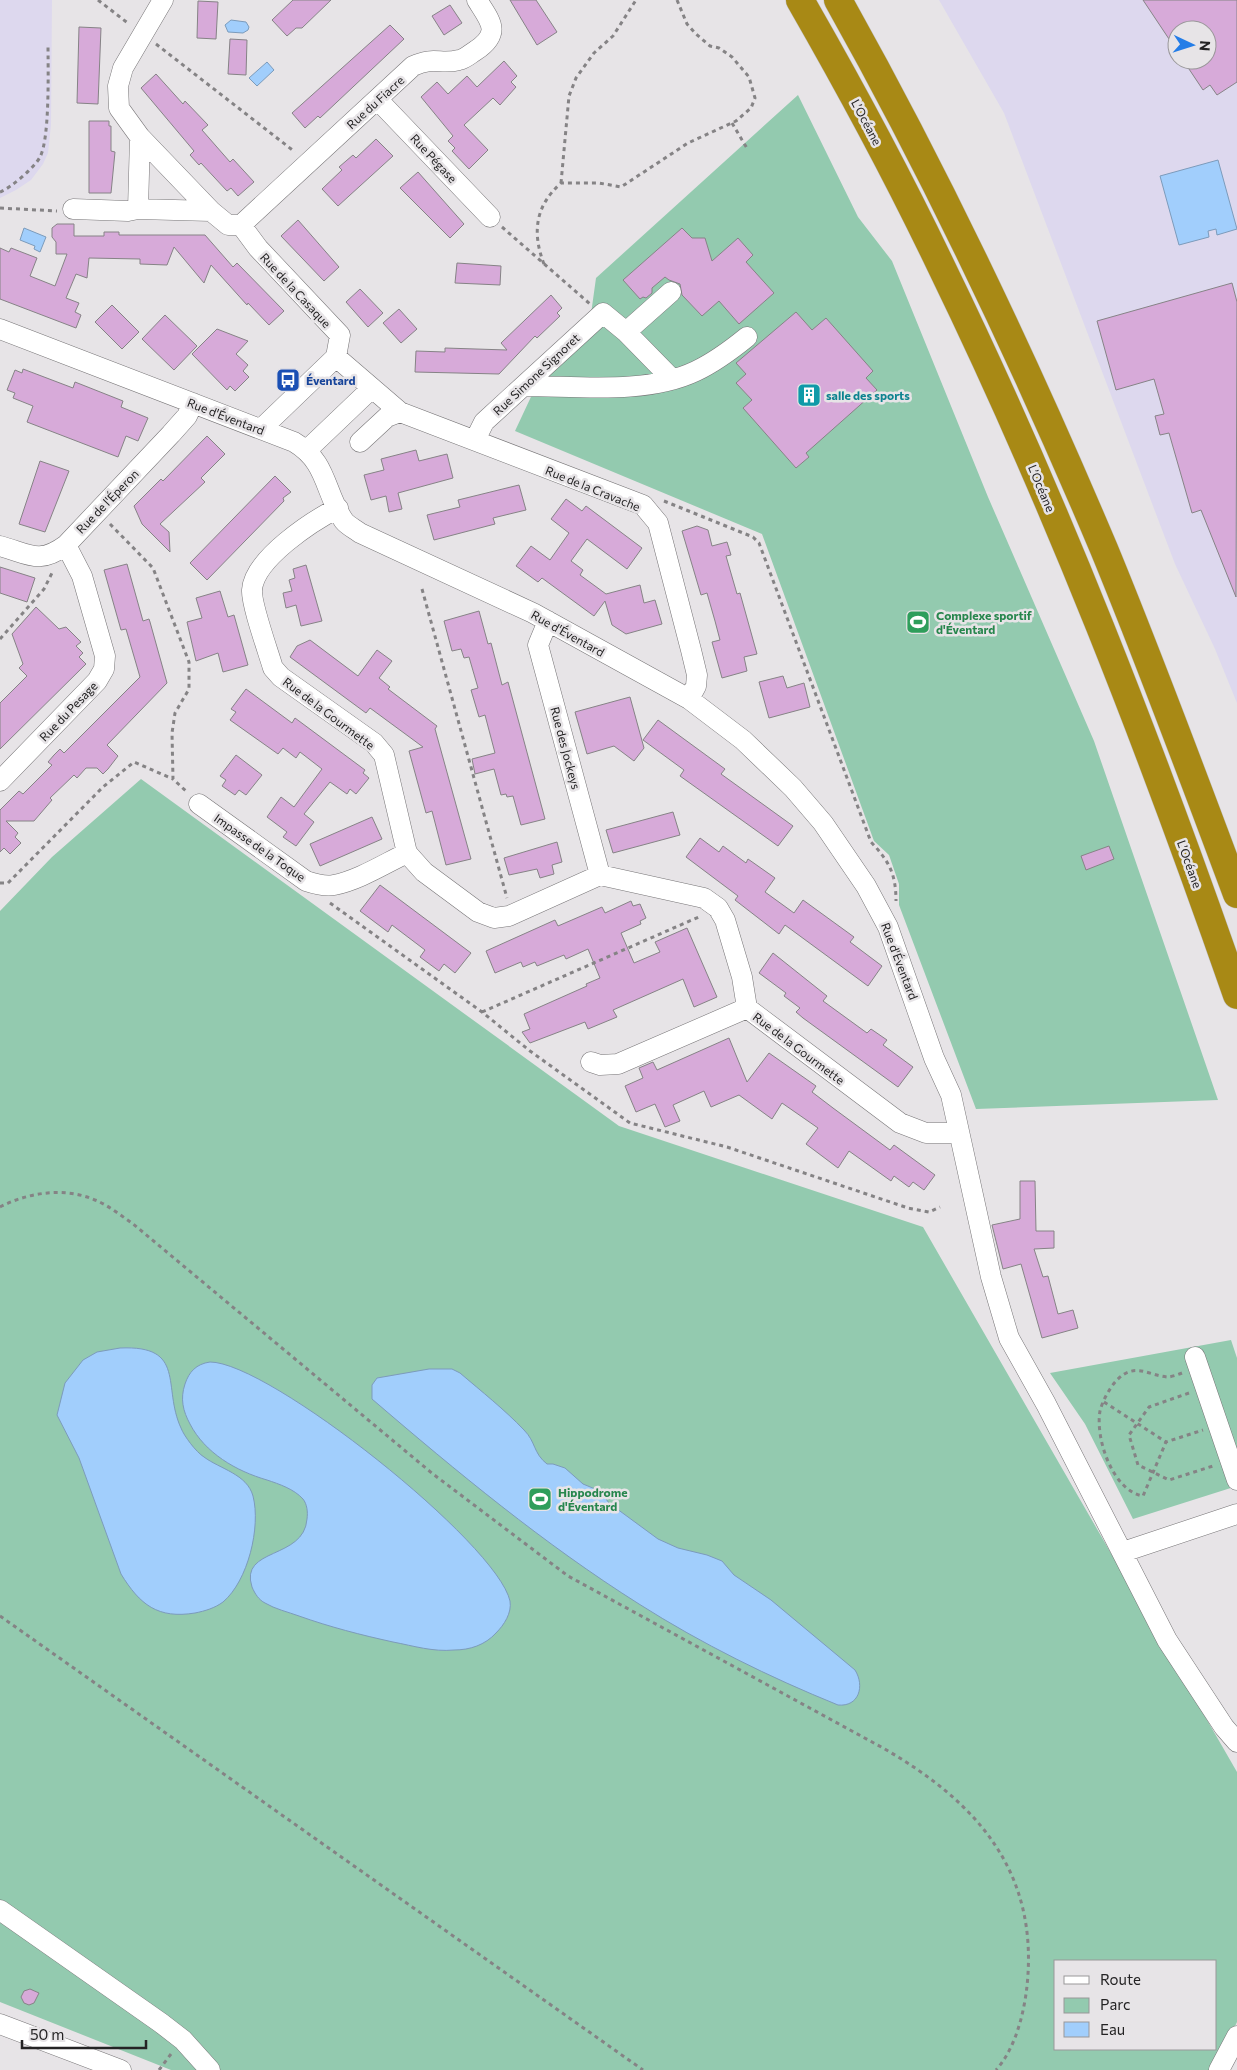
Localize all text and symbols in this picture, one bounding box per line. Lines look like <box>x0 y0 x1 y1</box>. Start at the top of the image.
north arrow <box>1167 20 1217 70</box>
text: N <box>1197 40 1214 52</box>
street label: Rue du Fiacre <box>343 73 407 131</box>
street label: L’Océane <box>849 97 885 147</box>
street label: Rue Pégase <box>408 131 460 185</box>
street label: Rue de la Casaque <box>258 250 334 330</box>
street label: Rue Simone Signoret <box>490 330 582 418</box>
bus stop icon: Éventard <box>275 367 301 393</box>
place label: Éventard <box>306 373 356 387</box>
building icon: salle des sports <box>796 382 822 408</box>
place label: salle des sports <box>826 388 910 402</box>
street label: Rue d'Éventard <box>185 395 267 437</box>
street label: L’Océane <box>1026 462 1058 514</box>
street label: Rue de la Cravache <box>544 463 642 513</box>
street label: Rue de l'Éperon <box>73 466 141 536</box>
street label: Rue d'Éventard <box>529 607 607 659</box>
place label: Complexe sportif d'Éventard <box>936 608 1032 636</box>
sports icon: Complexe sportif d'Éventard <box>905 609 931 635</box>
street label: Rue de la Gourmette <box>281 674 377 752</box>
street label: Rue du Pesage <box>36 678 100 744</box>
street label: Rue des Jockeys <box>547 705 584 791</box>
street label: Impasse de la Toque <box>212 810 308 884</box>
street label: L’Océane <box>1175 838 1205 890</box>
street label: Rue d'Éventard <box>879 920 921 1002</box>
street label: Rue de la Gourmette <box>751 1009 847 1087</box>
place label: Hippodrome d'Éventard <box>558 1485 627 1513</box>
sports icon: Hippodrome d'Éventard <box>527 1486 553 1512</box>
legend <box>1054 1960 1217 2050</box>
text: Route <box>1100 1970 1141 1988</box>
text: Parc <box>1100 1995 1130 2013</box>
scale bar <box>22 2018 146 2050</box>
text: Eau <box>1100 2020 1125 2038</box>
text: 50 m <box>30 2025 64 2043</box>

